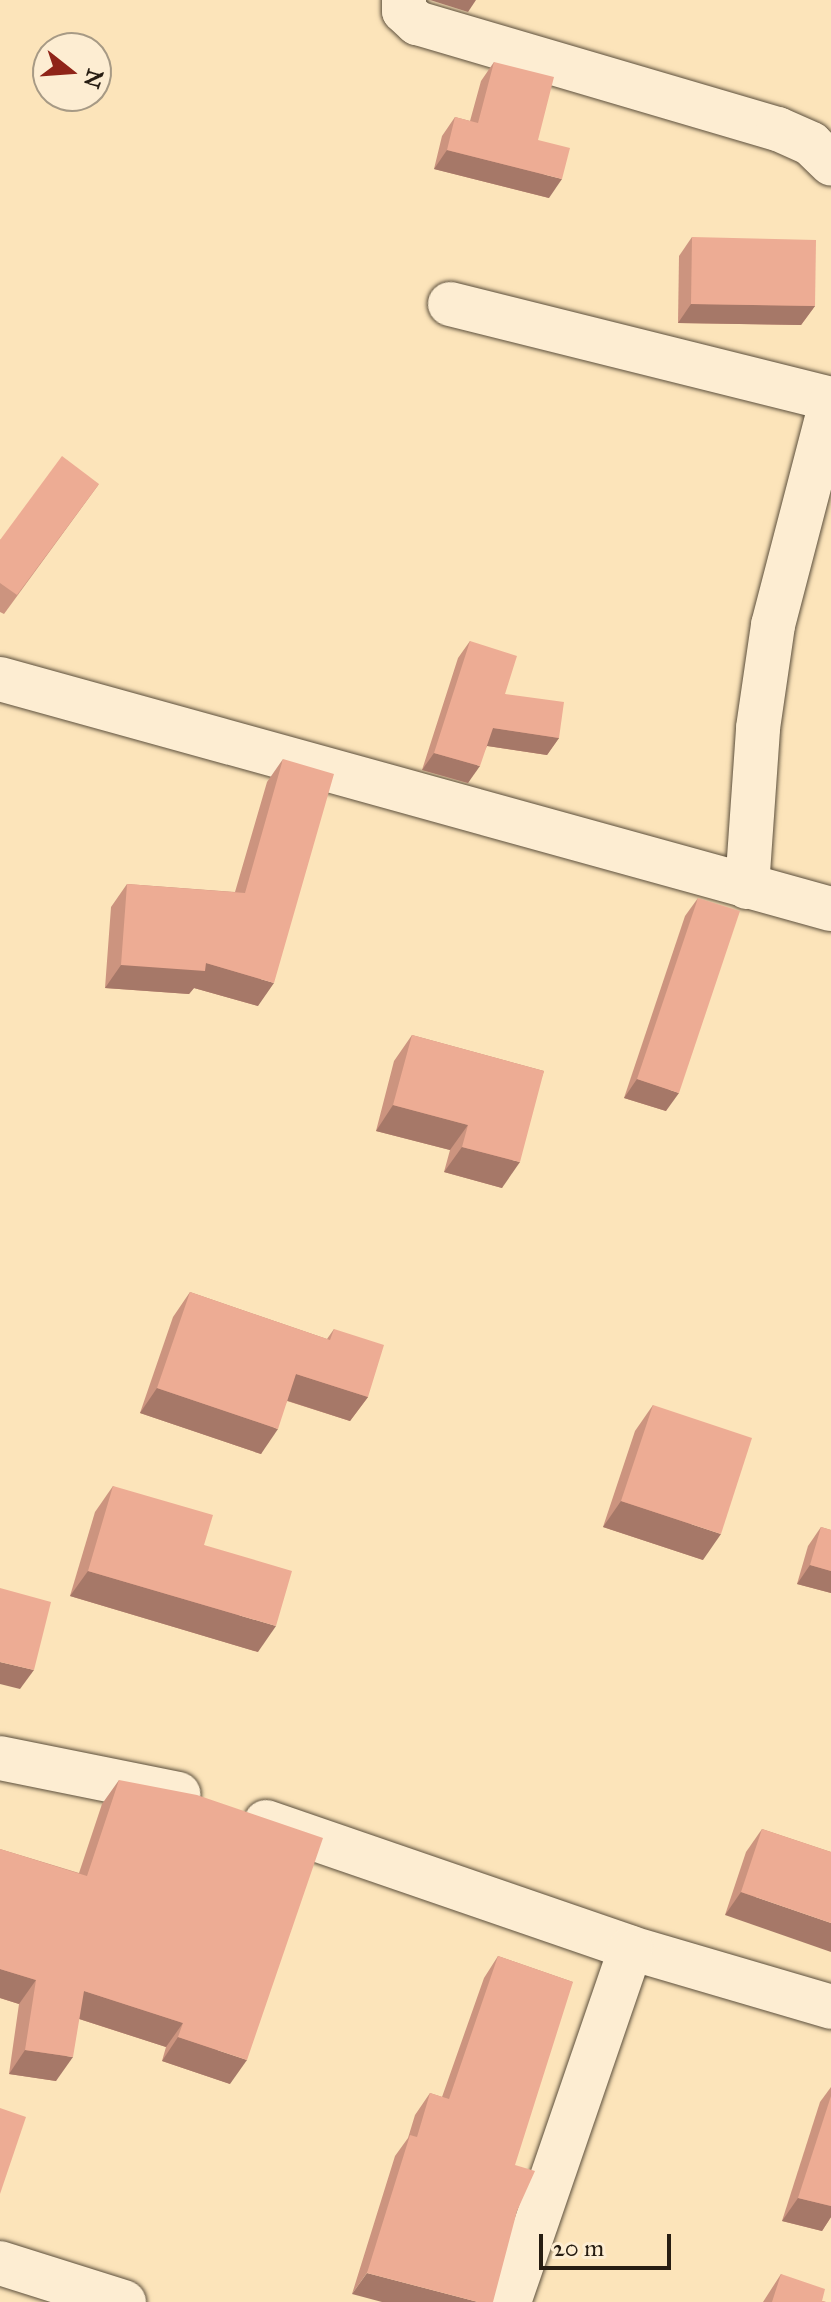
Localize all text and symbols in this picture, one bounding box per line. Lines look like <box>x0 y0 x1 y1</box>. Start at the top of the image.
north arrow <box>32 32 112 112</box>
text: N <box>78 66 109 91</box>
scale bar <box>543 2218 675 2268</box>
text: 20 m <box>553 2233 604 2263</box>

